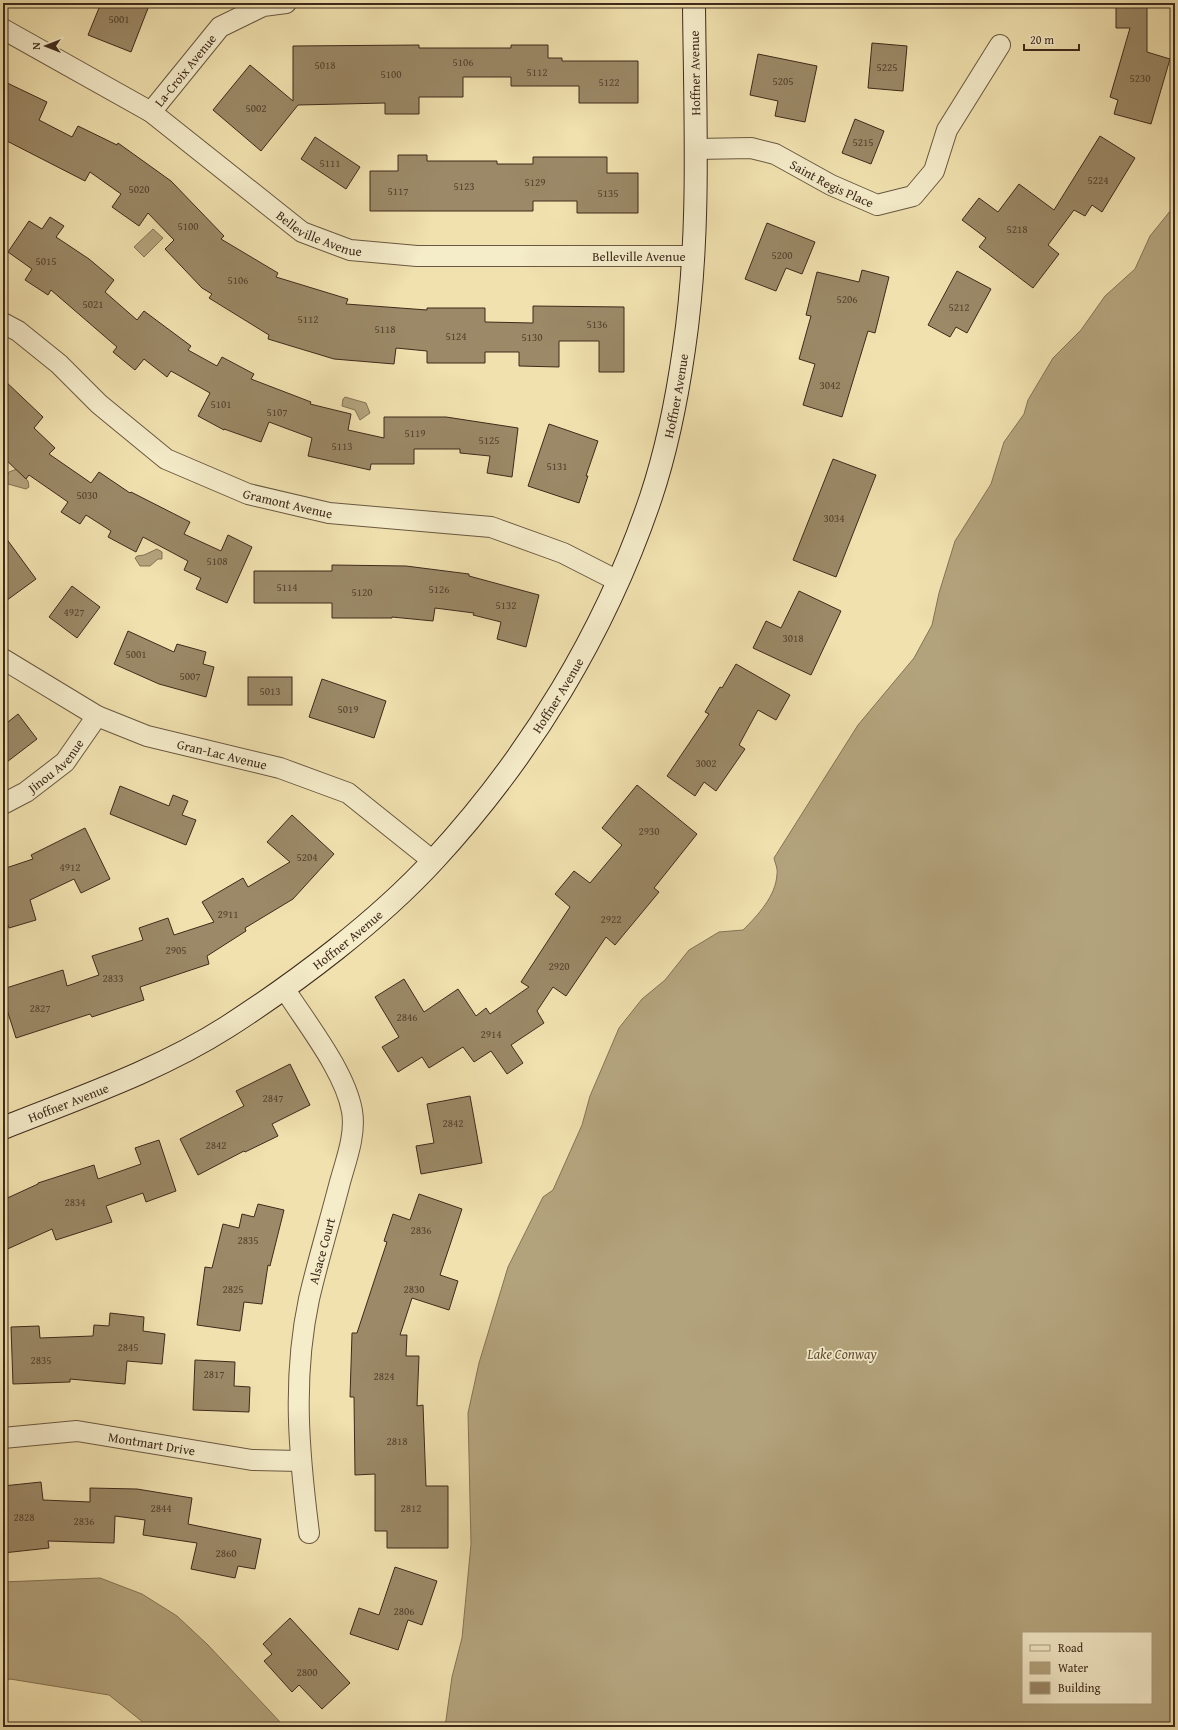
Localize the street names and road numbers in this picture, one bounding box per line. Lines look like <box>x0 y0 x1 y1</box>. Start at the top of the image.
street label: La-Croix Avenue <box>150 30 220 111</box>
street label: Hoffner Avenue <box>685 30 705 116</box>
street label: Saint Regis Place <box>787 155 877 212</box>
street label: Belleville Avenue <box>272 206 363 261</box>
street label: Belleville Avenue <box>592 247 686 266</box>
street label: Hoffner Avenue <box>658 352 693 440</box>
street label: Gramont Avenue <box>240 483 333 523</box>
street label: Hoffner Avenue <box>527 654 588 737</box>
street label: Gran-Lac Avenue <box>175 734 269 774</box>
street label: Jinou Avenue <box>22 735 88 798</box>
street label: Hoffner Avenue <box>308 905 387 974</box>
street label: Hoffner Avenue <box>25 1078 111 1127</box>
street label: Alsace Court <box>304 1215 340 1286</box>
street label: Montmart Drive <box>107 1427 197 1460</box>

